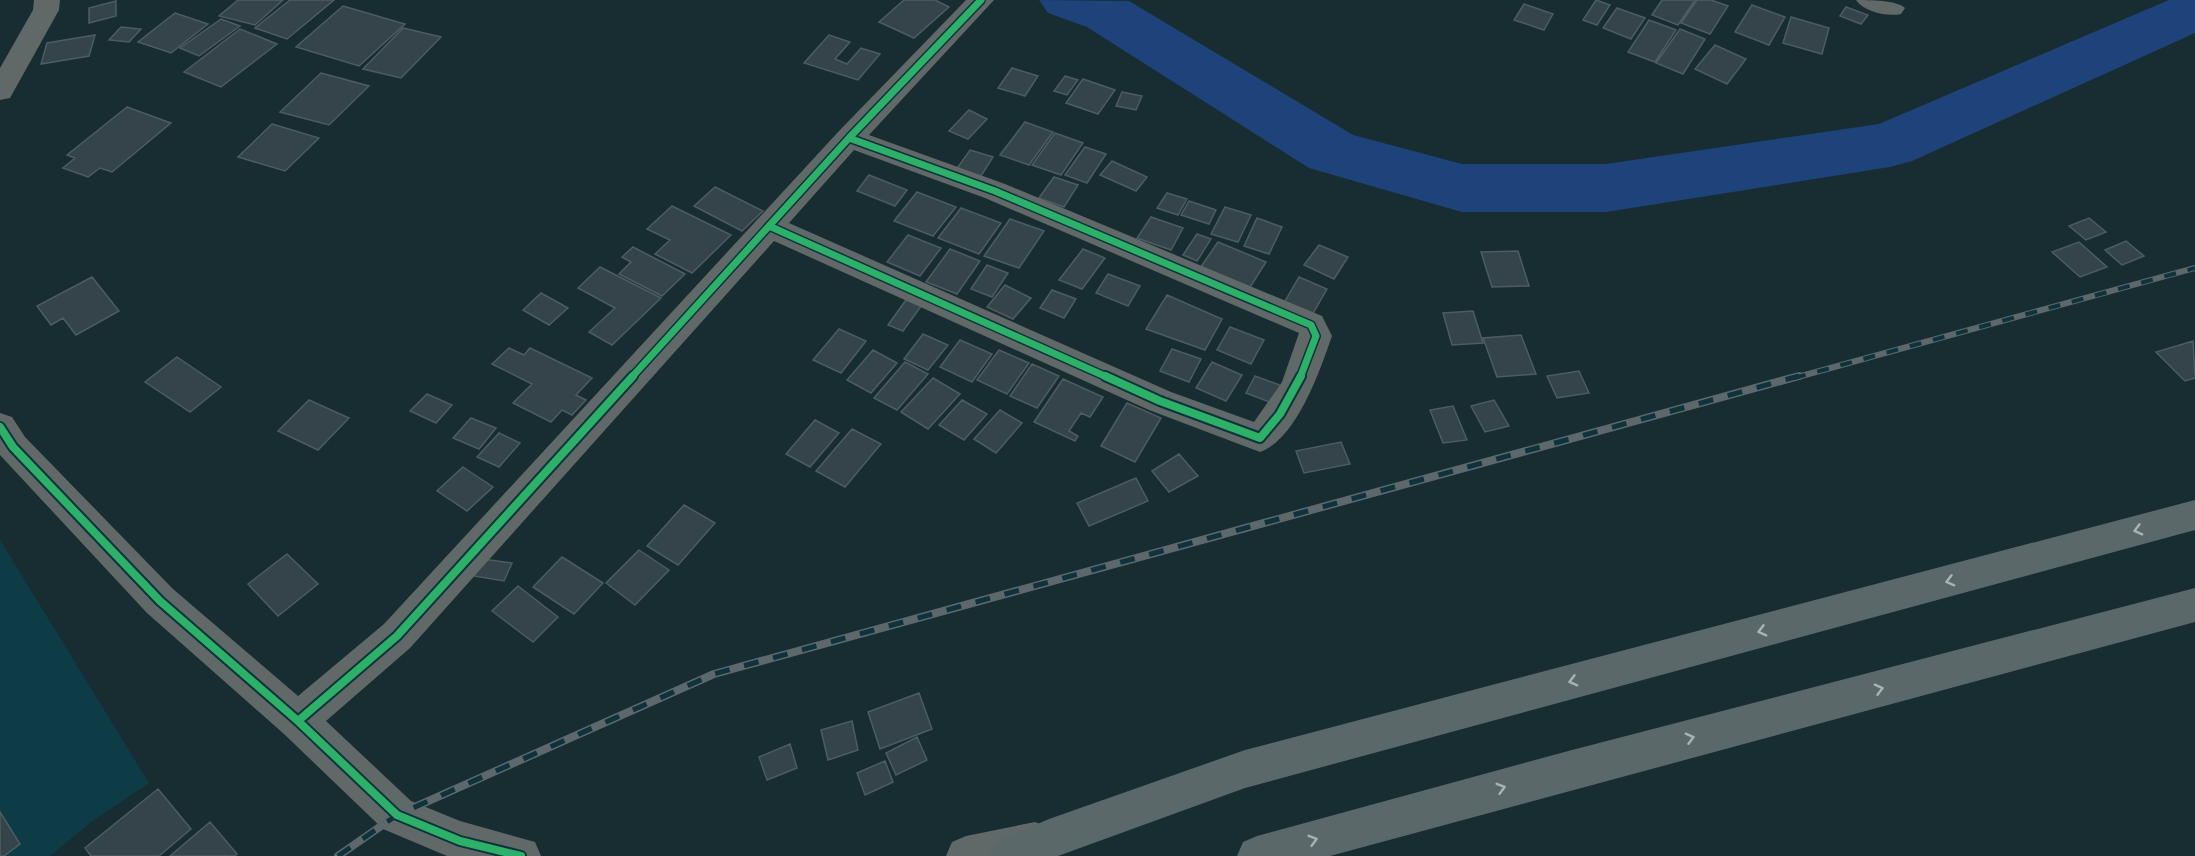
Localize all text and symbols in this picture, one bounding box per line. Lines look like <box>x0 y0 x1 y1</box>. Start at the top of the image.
one-way arrow <box>2134 523 2144 536</box>
one-way arrow <box>1945 573 1955 586</box>
one-way arrow <box>1757 624 1768 636</box>
one-way arrow <box>1568 674 1578 687</box>
one-way arrow <box>1873 684 1883 696</box>
one-way arrow <box>1684 733 1695 745</box>
one-way arrow <box>1496 783 1506 795</box>
one-way arrow <box>1308 835 1318 848</box>

